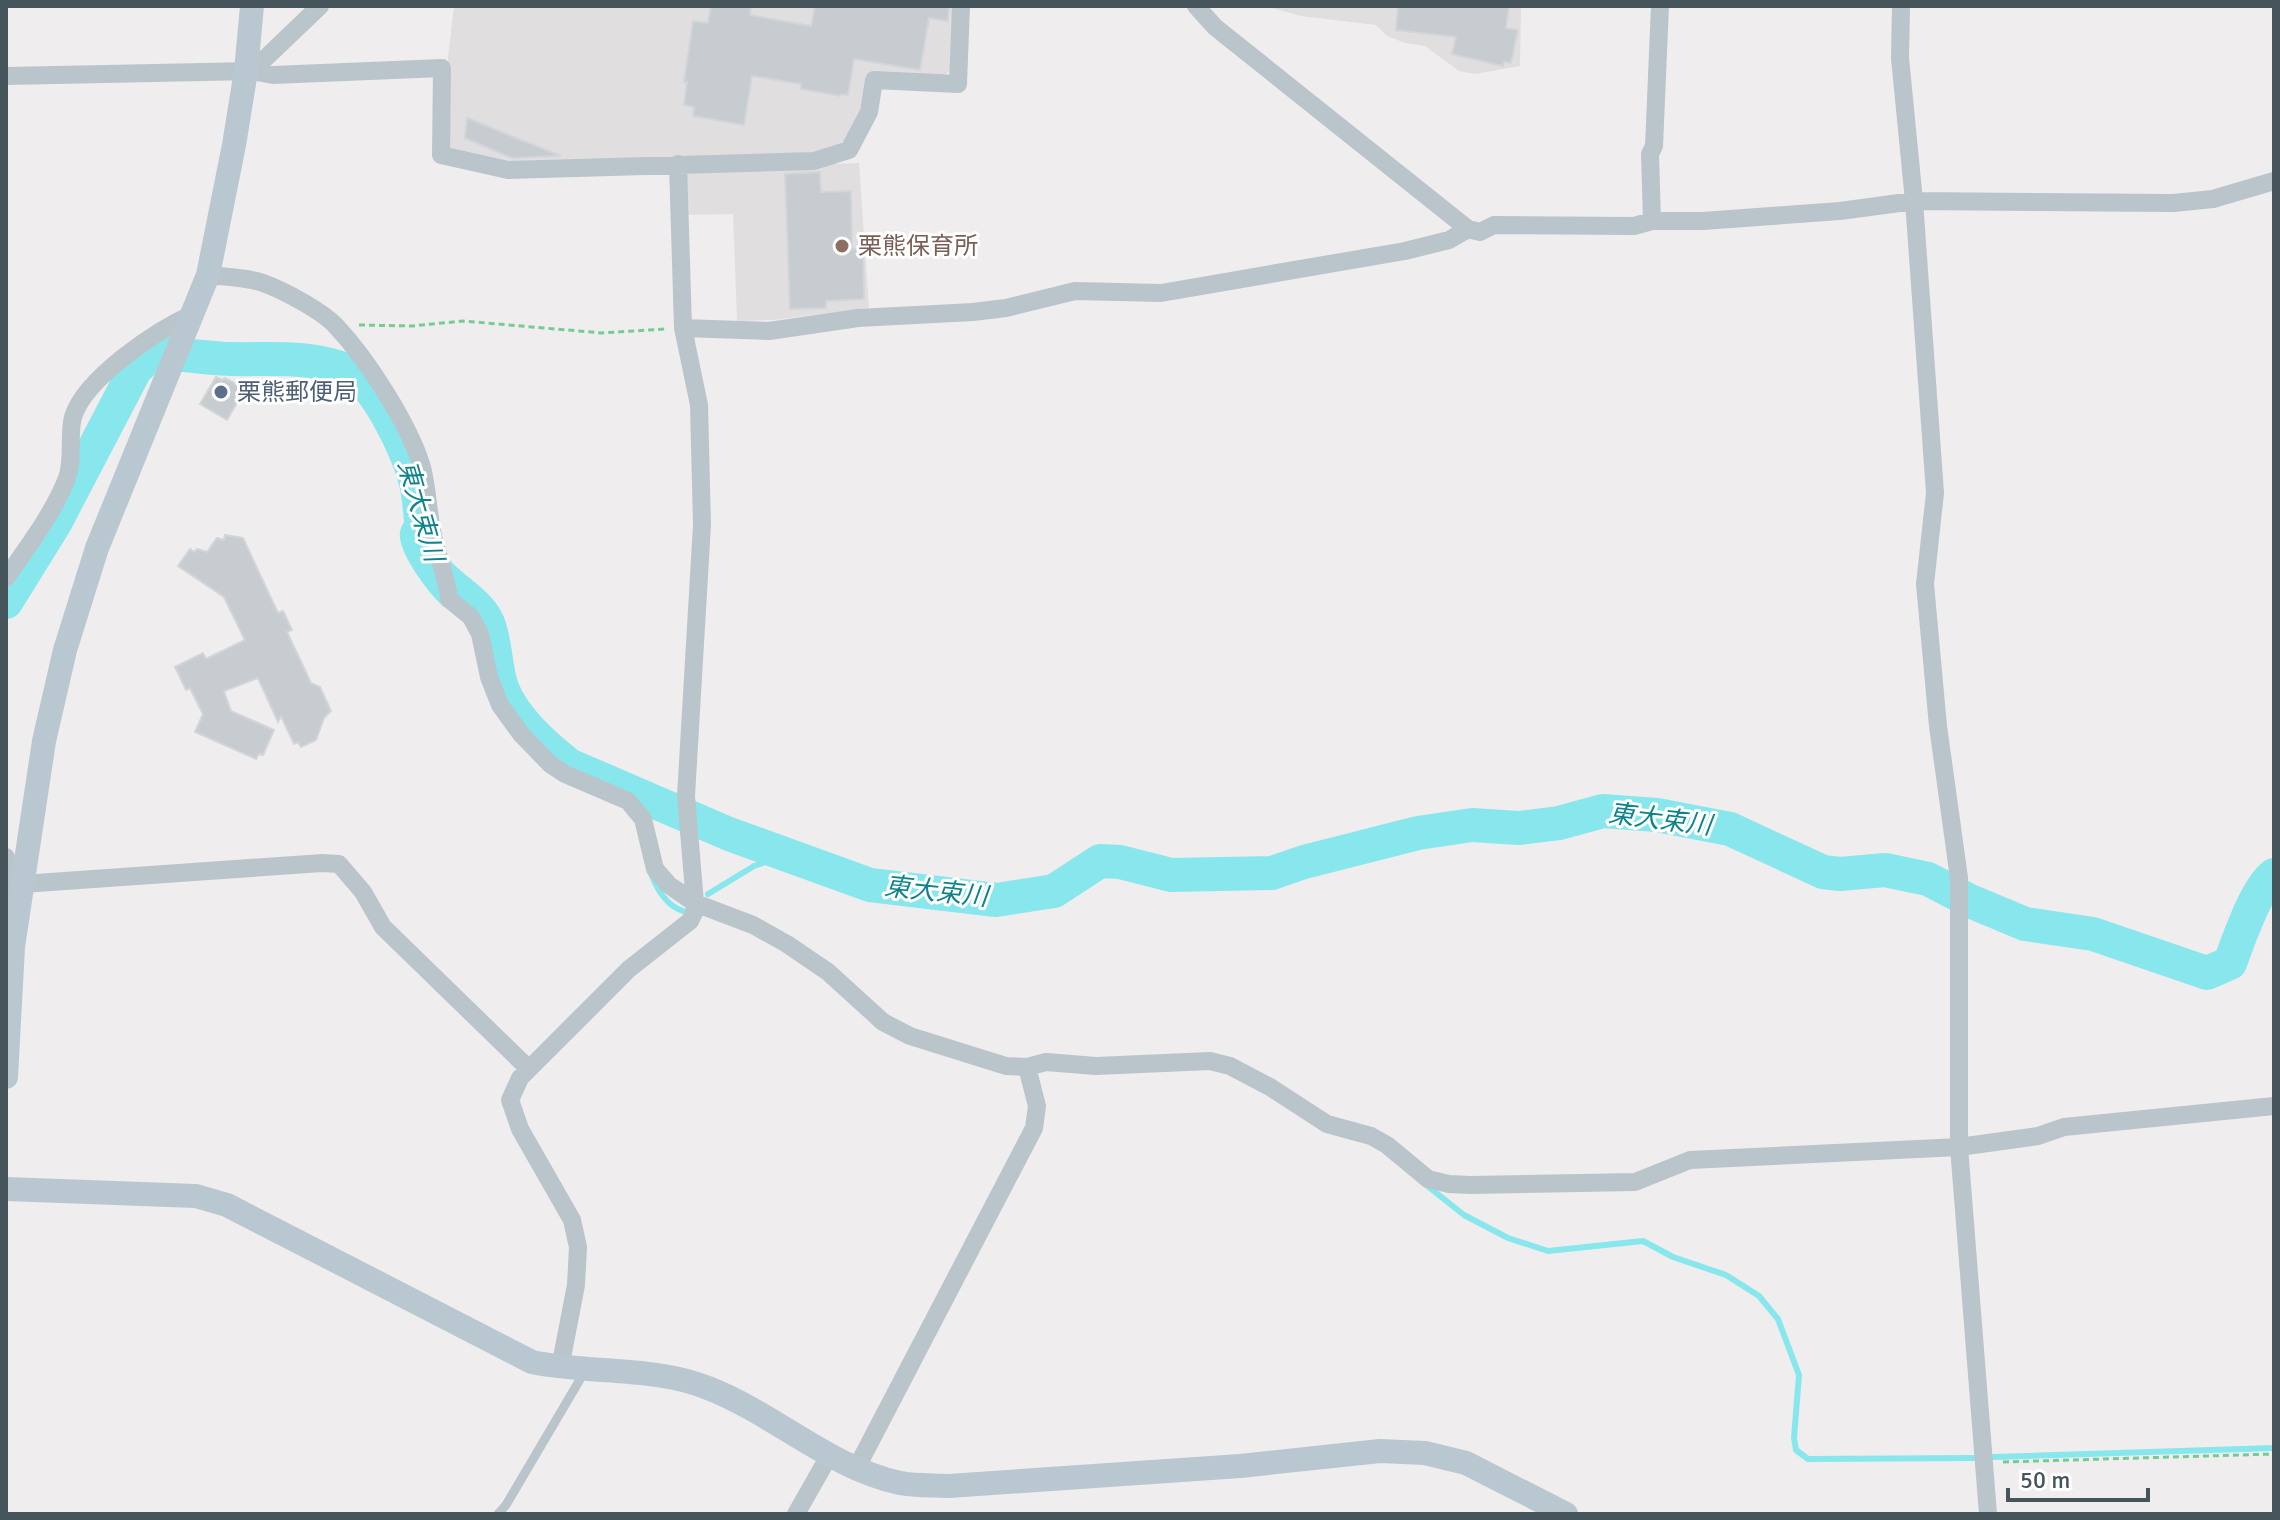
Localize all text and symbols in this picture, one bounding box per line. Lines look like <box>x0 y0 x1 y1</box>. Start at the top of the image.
place label: 栗熊保育所 <box>858 231 978 261</box>
marker: 栗熊保育所 <box>833 237 851 255</box>
place label: 栗熊郵便局 <box>237 377 357 407</box>
marker: 栗熊郵便局 <box>212 383 230 401</box>
water label: 東大束川 <box>390 457 451 568</box>
water label: 東大束川 <box>1606 798 1717 843</box>
water label: 東大束川 <box>883 871 992 914</box>
scale bar <box>2008 1452 2148 1502</box>
text: 50 m <box>2020 1465 2070 1495</box>

